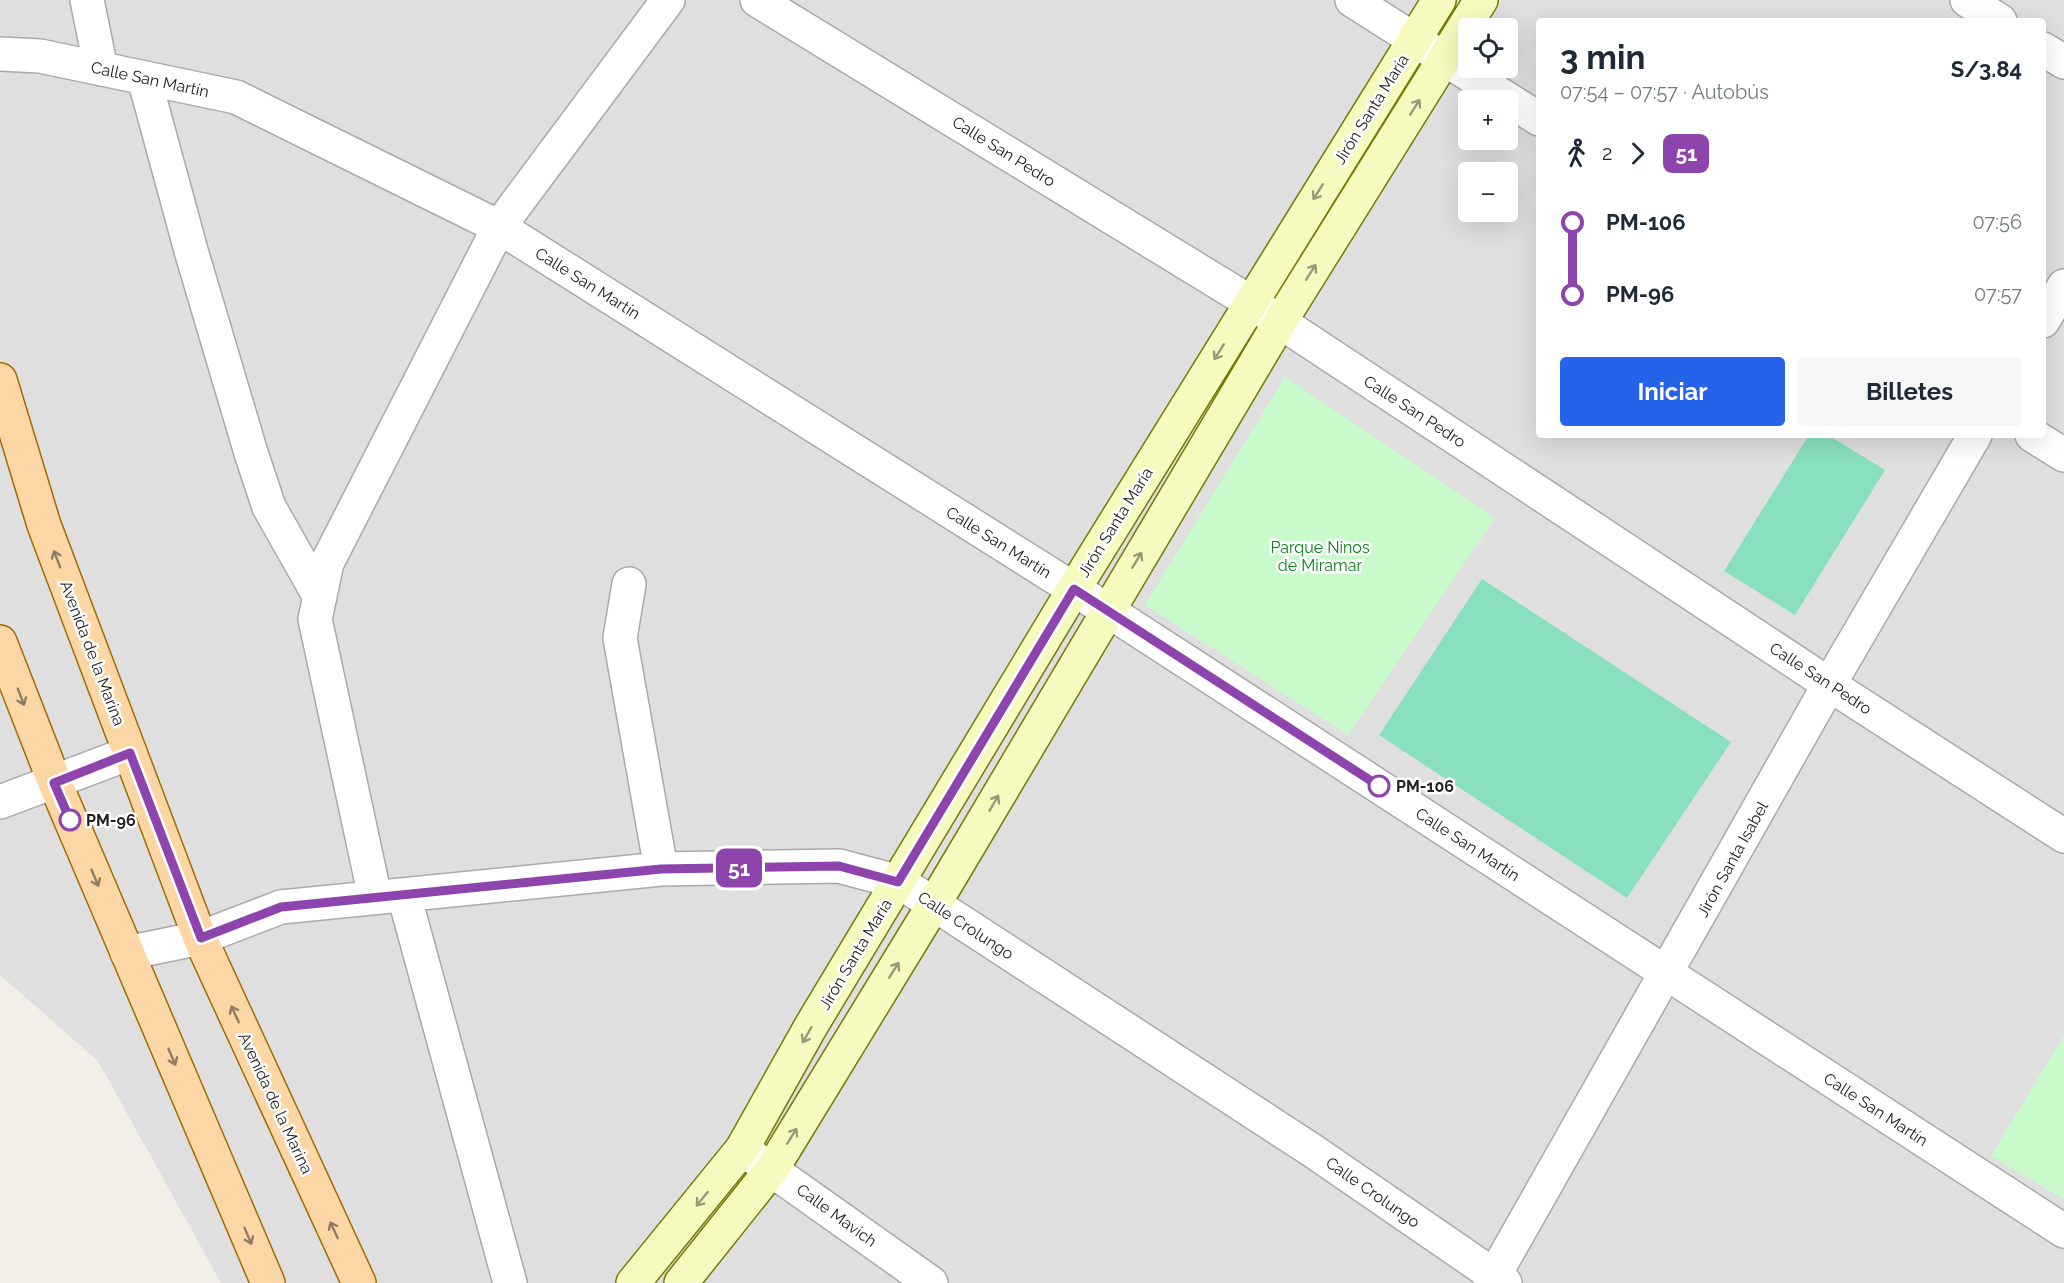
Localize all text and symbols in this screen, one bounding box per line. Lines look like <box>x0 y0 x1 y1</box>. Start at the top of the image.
map controls <box>1458 18 1518 222</box>
button: locate <box>1458 18 1518 78</box>
text: 3 min <box>1560 38 1645 77</box>
street label: Jirón Santa María <box>1330 51 1413 168</box>
text: S/3.84 <box>1951 56 2022 82</box>
street label: Calle San Martín <box>89 58 211 101</box>
text: 07:54 – 07:57 · Autobús <box>1560 80 1769 104</box>
button: + <box>1458 90 1518 150</box>
one-way arrow <box>1409 99 1421 116</box>
street label: Calle San Pedro <box>949 112 1059 191</box>
icon: walk <box>1560 137 1593 170</box>
icon: forward <box>1621 137 1654 170</box>
text: 2 <box>1602 141 1612 165</box>
text: 51 <box>1675 141 1697 166</box>
button: − <box>1458 162 1518 222</box>
one-way arrow <box>1312 183 1324 200</box>
text: PM-106 <box>1606 209 1686 235</box>
text: 07:56 <box>1972 210 2022 234</box>
street label: Calle San Martín <box>532 244 644 323</box>
one-way arrow <box>1305 265 1317 281</box>
text: PM-96 <box>1606 281 1674 307</box>
text: 07:57 <box>1974 282 2022 306</box>
one-way arrow <box>1213 343 1225 360</box>
button: Iniciar <box>1560 357 1785 426</box>
button: Billetes <box>1797 357 2022 426</box>
street label: Calle San Pedro <box>1360 371 1469 451</box>
street label: Jirón Santa María <box>1074 464 1157 581</box>
street label: Calle San Martín <box>943 503 1055 582</box>
park label: Parque Ninos de Miramar <box>1270 538 1370 575</box>
one-way arrow <box>51 550 62 569</box>
one-way arrow <box>1132 552 1144 569</box>
street label: Avenida de la Marina <box>56 578 129 728</box>
street label: Calle San Pedro <box>1766 638 1875 718</box>
one-way arrow <box>16 687 27 706</box>
marker: PM-106 <box>1368 775 1390 797</box>
place label: PM-106 <box>1396 777 1454 796</box>
one-way arrow <box>988 795 1000 812</box>
street label: Jirón Santa Isabel <box>1693 798 1772 920</box>
street label: Calle San Martín <box>1412 804 1523 885</box>
marker: PM-96 <box>59 809 81 831</box>
place label: PM-96 <box>86 811 136 830</box>
line badge: 51 <box>712 848 766 888</box>
text: 51 <box>728 856 750 881</box>
one-way arrow <box>90 868 101 886</box>
street label: Calle Crolungo <box>914 887 1017 963</box>
street label: Jirón Santa María <box>815 895 896 1013</box>
one-way arrow <box>889 962 901 979</box>
one-way arrow <box>229 1006 241 1024</box>
one-way arrow <box>800 1026 812 1043</box>
street label: Avenida de la Marina <box>234 1029 317 1177</box>
one-way arrow <box>166 1047 178 1065</box>
street label: Calle San Martín <box>1820 1069 1931 1150</box>
one-way arrow <box>787 1128 799 1145</box>
street label: Calle Crolungo <box>1322 1153 1423 1232</box>
street label: Calle Mavich <box>793 1180 880 1251</box>
one-way arrow <box>695 1191 708 1207</box>
one-way arrow <box>328 1221 340 1239</box>
one-way arrow <box>243 1226 254 1245</box>

